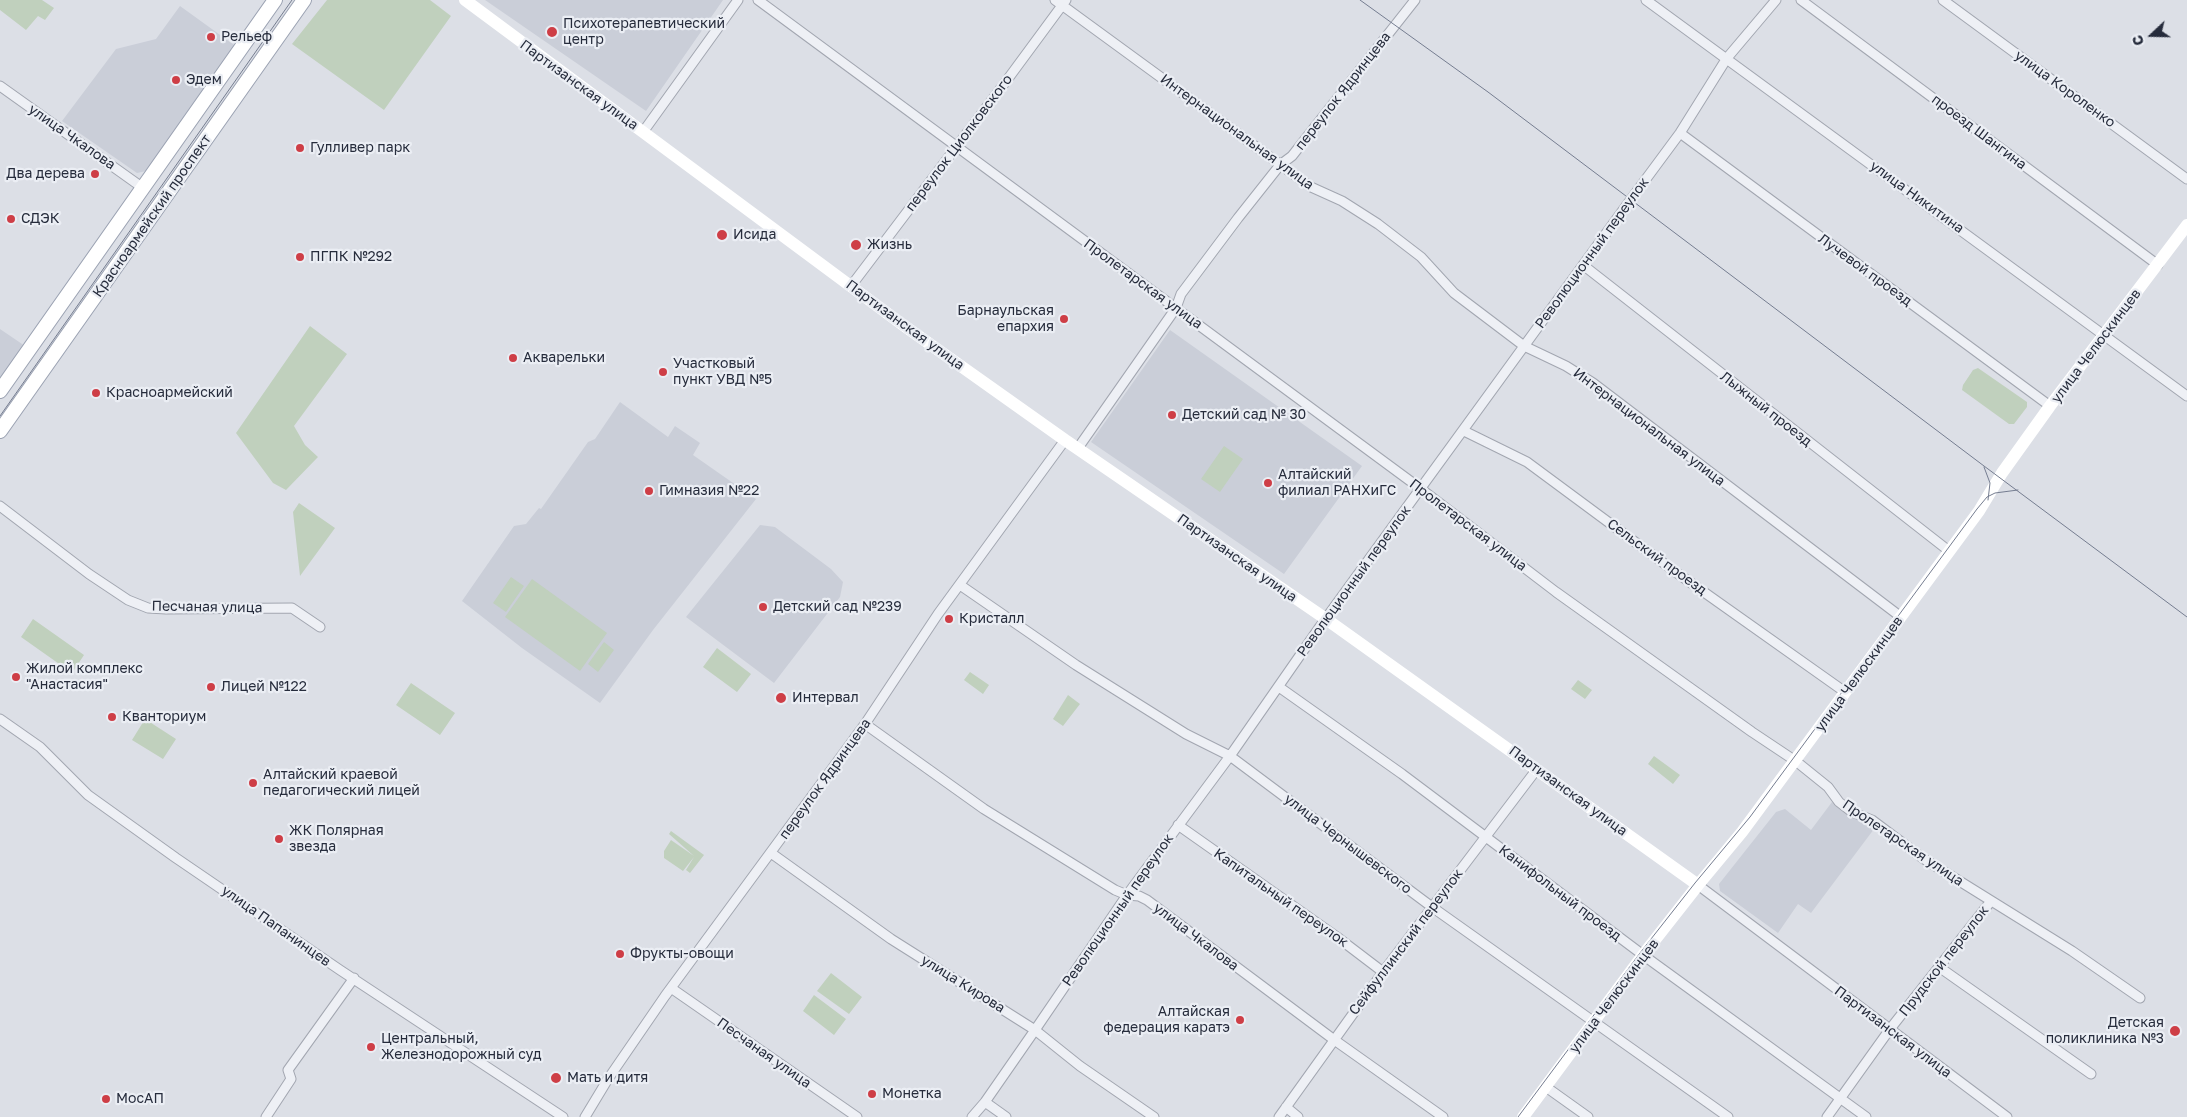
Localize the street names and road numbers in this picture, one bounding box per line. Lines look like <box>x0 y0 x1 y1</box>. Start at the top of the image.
street label: переулок Ядринцева <box>1292 29 1394 153</box>
street label: Партизанская улица <box>517 36 641 134</box>
street label: улица Короленко <box>2011 47 2119 131</box>
street label: переулок Циолковского <box>902 71 1016 215</box>
street label: Интернациональная улица <box>1157 71 1317 193</box>
street label: проезд Шангина <box>1928 91 2030 173</box>
street label: улица Чкалова <box>25 101 119 173</box>
street label: Красноармейский проспект <box>89 131 215 301</box>
street label: улица Никитина <box>1867 157 1967 237</box>
street label: Революционный переулок <box>1532 174 1652 332</box>
street label: Лучевой проезд <box>1815 230 1915 310</box>
street label: Пролетарская улица <box>1080 235 1206 333</box>
street label: Партизанская улица <box>843 276 967 374</box>
street label: улица Челюскинцев <box>2048 286 2144 406</box>
street label: Интернациональная улица <box>1570 364 1728 490</box>
street label: Лыжный проезд <box>1717 368 1815 450</box>
street label: Пролетарская улица <box>1406 475 1530 575</box>
street label: Революционный переулок <box>1294 502 1414 660</box>
street label: Партизанская улица <box>1174 510 1300 606</box>
street label: Сельский проезд <box>1604 515 1710 599</box>
street label: Песчаная улица <box>151 598 263 616</box>
street label: улица Челюскинцев <box>1812 613 1906 735</box>
street label: переулок Ядринцева <box>776 715 874 843</box>
street label: Партизанская улица <box>1506 742 1630 840</box>
street label: улица Чернышевского <box>1281 791 1415 897</box>
street label: Пролетарская улица <box>1839 796 1967 890</box>
street label: Революционный переулок <box>1059 830 1177 990</box>
street label: Канифольный проезд <box>1495 841 1625 945</box>
street label: Капитальный переулок <box>1210 845 1352 951</box>
street label: Сейфуллинский переулок <box>1346 866 1466 1018</box>
street label: улица Папанинцев <box>218 882 334 970</box>
street label: улица Чкалова <box>1150 900 1242 974</box>
street label: Прудской переулок <box>1896 902 1992 1020</box>
street label: улица Челюскинцев <box>1566 936 1662 1056</box>
street label: улица Кирова <box>918 952 1008 1016</box>
street label: Партизанская улица <box>1831 983 1955 1081</box>
street label: Песчаная улица <box>714 1014 814 1092</box>

